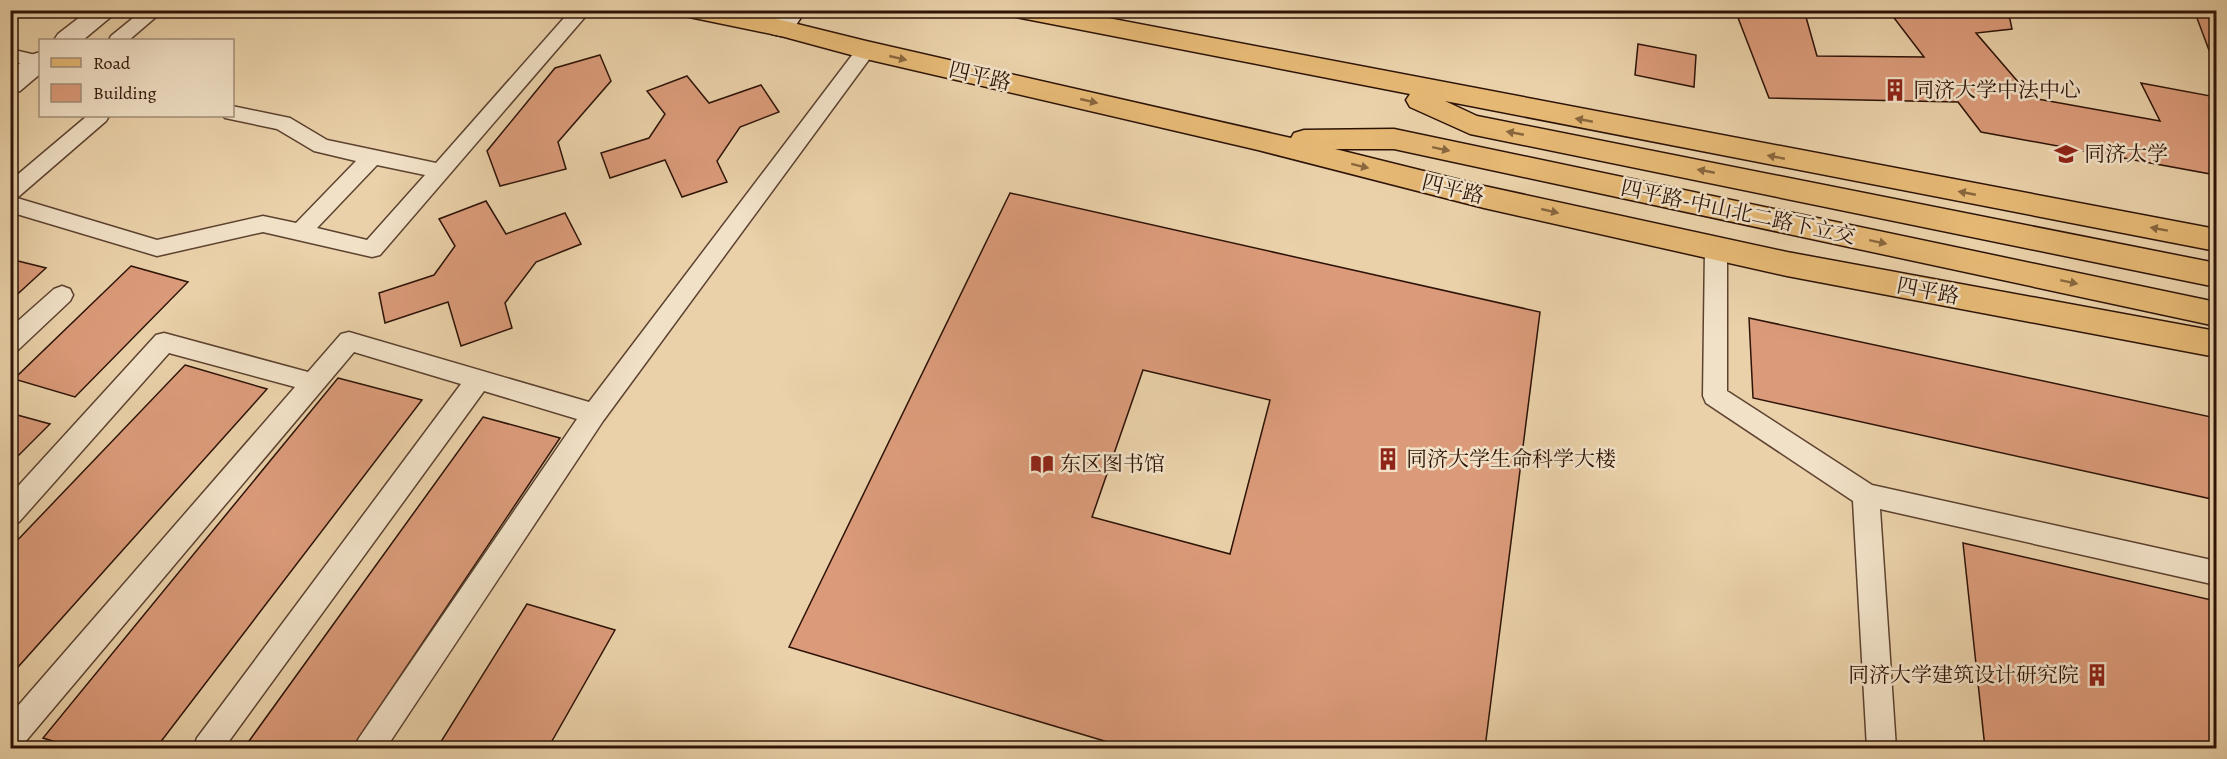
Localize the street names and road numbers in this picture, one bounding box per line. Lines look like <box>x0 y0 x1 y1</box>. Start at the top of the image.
street label: 四平路 <box>946 55 1014 97</box>
street label: 四平路 <box>1419 168 1487 210</box>
street label: 四平路-中山北二路下立交 <box>1618 173 1858 251</box>
street label: 四平路 <box>1894 271 1962 311</box>

